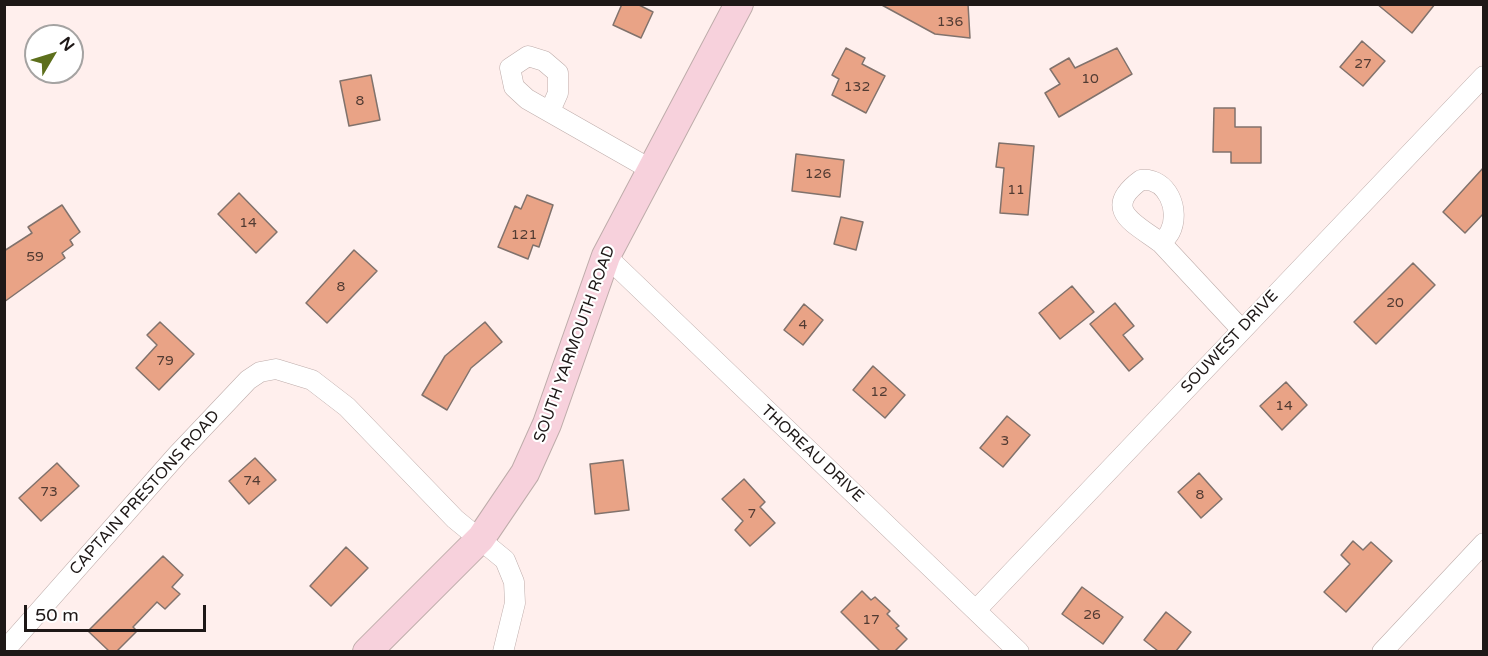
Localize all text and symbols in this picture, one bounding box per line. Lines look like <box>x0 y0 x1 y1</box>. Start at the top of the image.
house number: 136 <box>937 14 963 30</box>
north arrow <box>24 24 84 84</box>
text: N <box>55 33 78 55</box>
house number: 27 <box>1354 56 1372 72</box>
house number: 10 <box>1081 71 1099 87</box>
house number: 132 <box>844 79 870 95</box>
house number: 8 <box>356 93 364 109</box>
house number: 126 <box>805 166 831 182</box>
house number: 11 <box>1007 182 1025 198</box>
house number: 14 <box>239 215 257 231</box>
house number: 121 <box>511 227 537 243</box>
street label: SOUTH YARMOUTH ROAD <box>530 243 620 445</box>
house number: 59 <box>26 249 44 265</box>
house number: 8 <box>337 279 345 295</box>
street label: SOUWEST DRIVE <box>1177 287 1283 397</box>
house number: 20 <box>1386 295 1404 311</box>
house number: 4 <box>799 317 807 333</box>
house number: 79 <box>156 353 174 369</box>
house number: 12 <box>870 384 888 400</box>
house number: 14 <box>1275 398 1293 414</box>
street label: THOREAU DRIVE <box>757 401 867 507</box>
street label: CAPTAIN PRESTONS ROAD <box>66 407 224 579</box>
house number: 3 <box>1001 433 1009 449</box>
house number: 74 <box>243 473 261 489</box>
house number: 73 <box>40 484 58 500</box>
house number: 8 <box>1196 487 1204 503</box>
house number: 7 <box>748 506 756 522</box>
scale bar <box>27 593 208 631</box>
text: 50 m <box>35 604 79 626</box>
house number: 26 <box>1083 607 1101 623</box>
house number: 17 <box>862 612 880 628</box>

